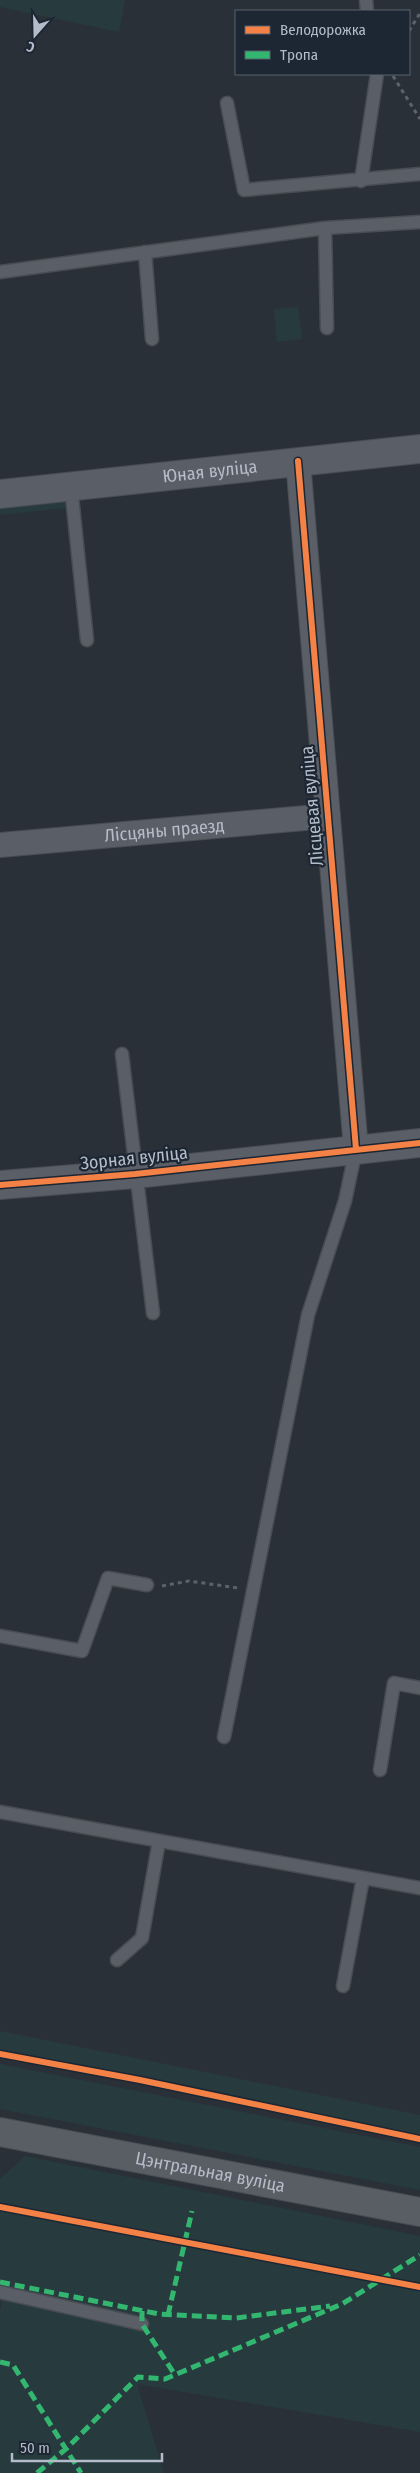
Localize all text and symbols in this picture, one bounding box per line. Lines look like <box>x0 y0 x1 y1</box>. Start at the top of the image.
north arrow <box>10 10 60 60</box>
legend <box>235 10 410 75</box>
text: Велодорожка <box>280 21 366 39</box>
text: С <box>24 37 37 56</box>
text: Тропа <box>280 46 318 64</box>
street label: Юная вуліца <box>161 455 258 488</box>
street label: Лісцевая вуліца <box>296 745 328 867</box>
street label: Лісцяны праезд <box>103 814 225 847</box>
street label: Зорная вуліца <box>79 1141 189 1175</box>
street label: Цэнтральная вуліца <box>134 2147 287 2197</box>
scale bar <box>12 2430 162 2462</box>
text: 50 m <box>20 2439 50 2457</box>

